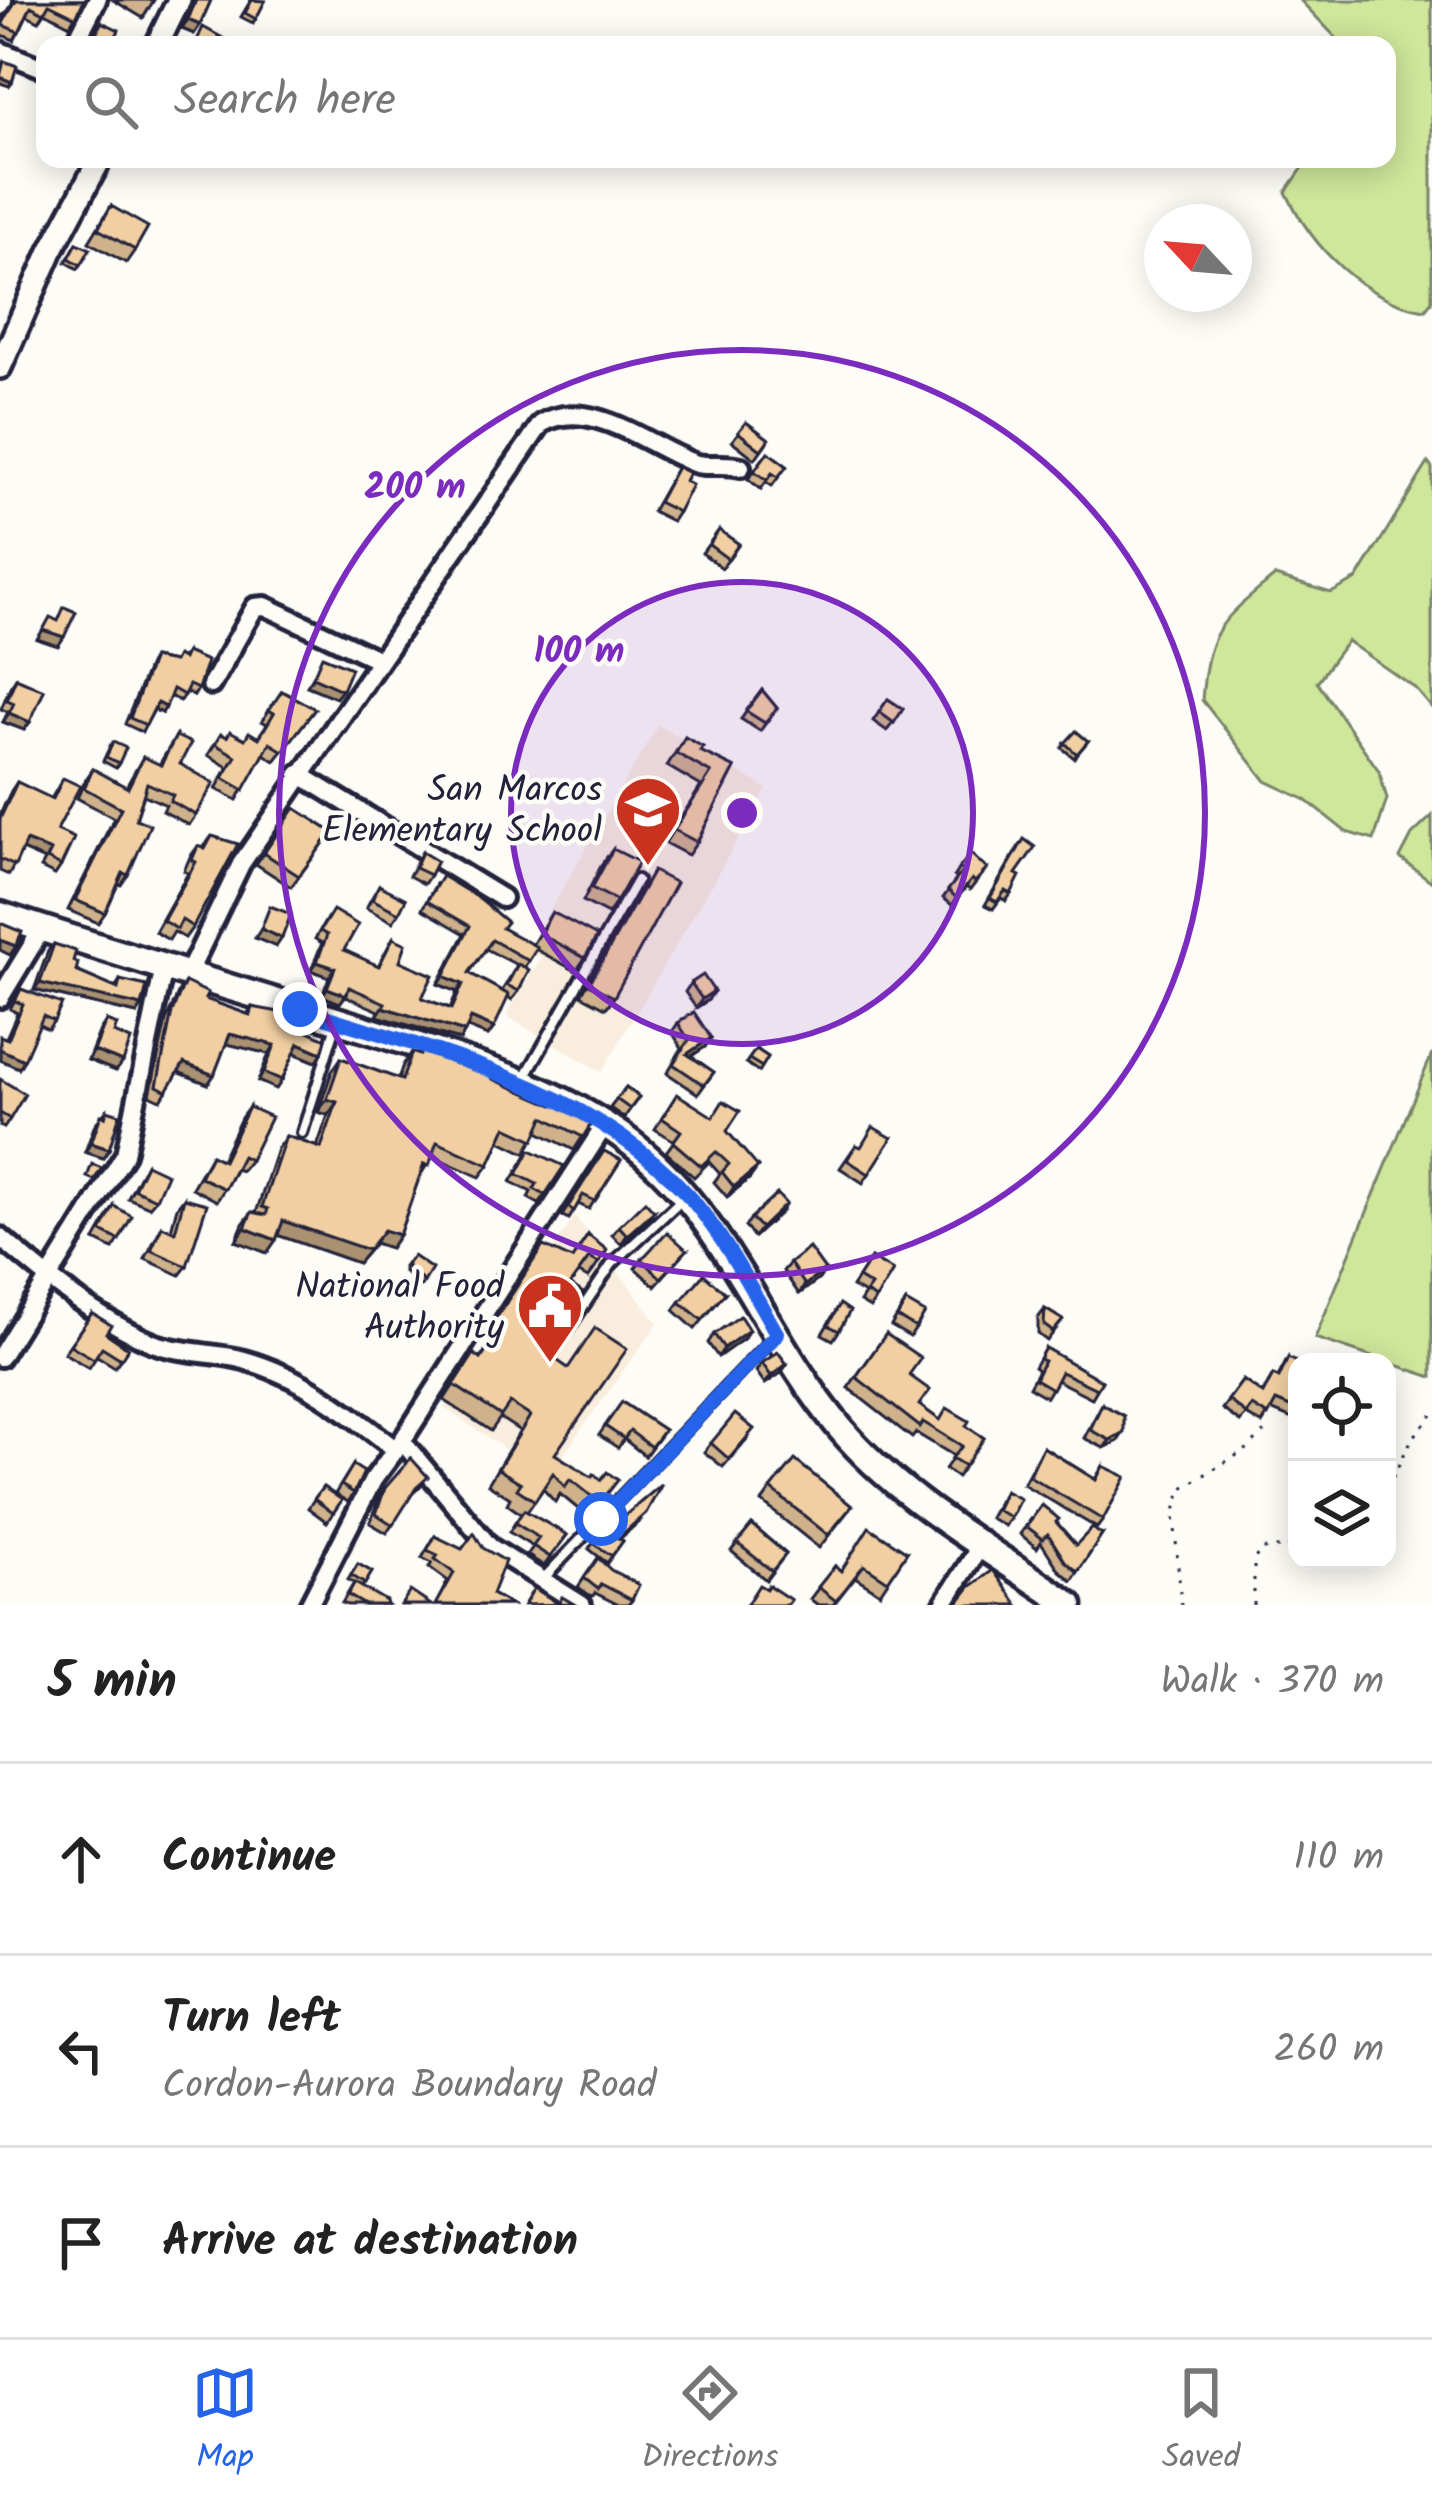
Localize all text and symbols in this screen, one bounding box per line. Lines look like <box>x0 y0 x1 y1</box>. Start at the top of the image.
search box <box>36 36 1396 168</box>
text: Search here <box>174 66 396 138</box>
icon: search <box>78 69 144 135</box>
north arrow <box>1144 204 1252 312</box>
text: 200 m <box>364 460 466 517</box>
text: 100 m <box>533 624 625 681</box>
place label: San Marcos Elementary School <box>322 763 602 861</box>
school or university icon: San Marcos Elementary School <box>613 774 683 868</box>
centre of rings <box>721 792 763 834</box>
route end <box>273 982 327 1036</box>
place label: National Food Authority <box>295 1260 505 1358</box>
public building icon: National Food Authority <box>515 1271 585 1365</box>
map controls <box>1288 1353 1396 1569</box>
button: locate <box>1288 1353 1396 1461</box>
button: layers <box>1288 1461 1396 1569</box>
route start <box>574 1492 628 1546</box>
text: 5 min <box>48 1643 177 1724</box>
text: Walk · 370 m <box>1160 1652 1384 1714</box>
text: Continue <box>162 1823 336 1895</box>
icon: ahead <box>48 1826 114 1892</box>
text: 110 m <box>1293 1828 1384 1890</box>
text: Turn left <box>162 1984 341 2056</box>
icon: left <box>48 2018 114 2084</box>
text: 260 m <box>1273 2020 1384 2082</box>
text: Cordon-Aurora Boundary Road <box>162 2056 656 2118</box>
text: Arrive at destination <box>162 2207 578 2279</box>
icon: arrive <box>48 2210 114 2276</box>
tab: Map <box>192 2360 258 2485</box>
tab: Directions <box>641 2360 778 2485</box>
tab: Saved <box>1162 2360 1240 2485</box>

